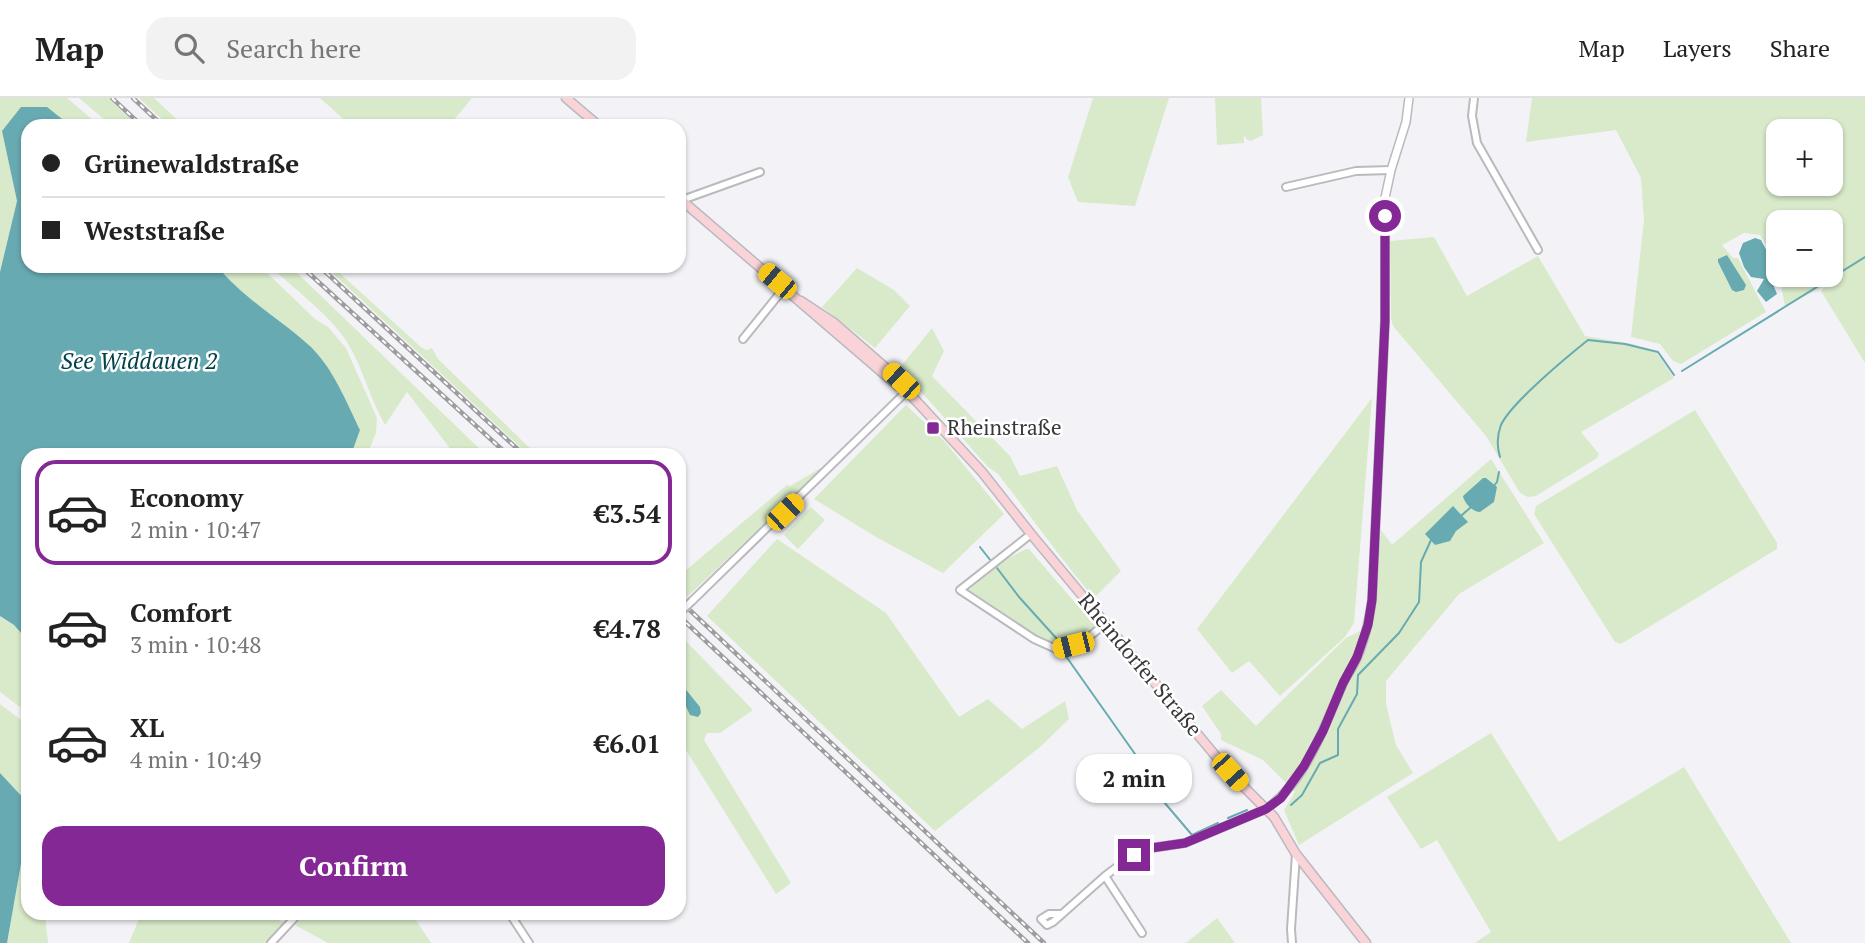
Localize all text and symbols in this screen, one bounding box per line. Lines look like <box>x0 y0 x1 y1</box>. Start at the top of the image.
search box <box>146 17 636 80</box>
text: Map <box>35 27 104 70</box>
icon: search <box>170 29 208 67</box>
text: Search here <box>226 31 361 65</box>
text: Map <box>1578 32 1625 64</box>
text: Layers <box>1663 32 1732 64</box>
text: Share <box>1770 32 1830 64</box>
map controls <box>1766 119 1843 287</box>
button: + <box>1766 119 1843 196</box>
text: Grünewaldstraße <box>84 146 299 180</box>
route start <box>1369 200 1401 232</box>
button: − <box>1766 210 1843 287</box>
text: Weststraße <box>84 213 225 247</box>
car <box>755 259 800 303</box>
water label: See Widdauen 2 <box>61 345 217 376</box>
car <box>879 359 924 403</box>
place label: Rheinstraße <box>947 413 1062 441</box>
marker: Rheinstraße <box>925 420 941 436</box>
text: Economy <box>130 480 243 514</box>
icon: car <box>46 481 109 544</box>
car <box>763 490 808 534</box>
text: €3.54 <box>595 496 661 530</box>
text: 2 min · 10:47 <box>130 514 262 545</box>
street label: Rheindorfer Straße <box>1073 587 1209 742</box>
text: Comfort <box>130 595 232 629</box>
icon: car <box>46 596 109 659</box>
text: €4.78 <box>595 611 661 645</box>
text: 3 min · 10:48 <box>130 629 262 660</box>
car <box>1051 630 1096 660</box>
text: XL <box>130 710 164 744</box>
icon: car <box>46 711 109 774</box>
text: €6.01 <box>595 726 661 760</box>
text: 4 min · 10:49 <box>130 744 262 775</box>
car <box>1209 749 1252 795</box>
callout: 2 min <box>1076 754 1192 802</box>
text: 2 min <box>1103 763 1165 794</box>
button: Confirm <box>42 826 665 906</box>
route end <box>1118 839 1150 871</box>

